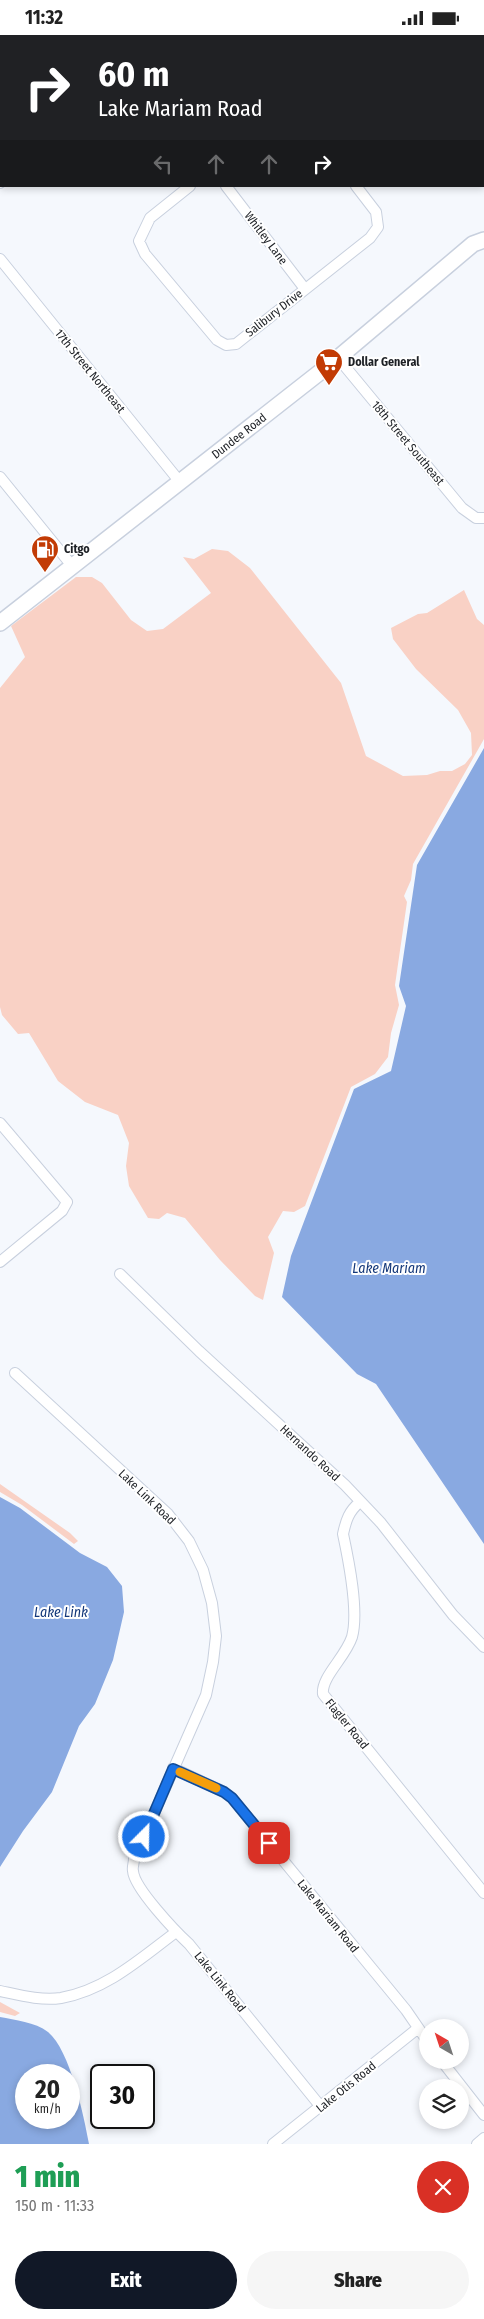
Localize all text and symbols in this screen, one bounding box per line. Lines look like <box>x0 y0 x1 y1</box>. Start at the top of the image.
text: 11:32 <box>25 6 63 29</box>
text: 60 m <box>98 53 169 95</box>
icon: right <box>15 55 80 120</box>
text: Lake Mariam Road <box>98 95 263 122</box>
icon: left <box>149 150 177 178</box>
icon: ahead <box>202 150 230 178</box>
icon: ahead <box>255 150 283 178</box>
icon: right <box>308 150 336 178</box>
street label: Whitley Lane <box>242 209 290 267</box>
street label: Salibury Drive <box>243 286 305 340</box>
street label: 17th Street Northeast <box>52 326 128 416</box>
supermarket icon: Dollar General <box>314 347 344 386</box>
place label: Dollar General <box>348 355 420 369</box>
street label: 18th Street Southeast <box>369 398 447 488</box>
street label: Dundee Road <box>209 410 269 462</box>
fuel station icon: Citgo <box>30 534 60 573</box>
place label: Citgo <box>64 542 90 556</box>
water label: Lake Mariam <box>352 1260 426 1277</box>
street label: Hernando Road <box>277 1422 343 1484</box>
street label: Lake Link Road <box>116 1467 178 1527</box>
water label: Lake Link <box>34 1604 88 1621</box>
street label: Flagler Road <box>322 1696 372 1752</box>
position arrow <box>117 1810 169 1862</box>
pin <box>248 1822 290 1864</box>
icon: arrive <box>255 1829 283 1857</box>
street label: Lake Mariam Road <box>294 1877 362 1955</box>
street label: Lake Link Road <box>191 1949 249 2015</box>
north arrow <box>419 2019 469 2069</box>
map controls <box>419 2019 469 2129</box>
street label: Lake Otis Road <box>313 2059 379 2115</box>
speed limit sign: 30 <box>90 2064 155 2129</box>
text: 20 <box>35 2075 60 2105</box>
button: layers <box>419 2079 469 2129</box>
text: km/h <box>34 2102 61 2116</box>
text: 1 min <box>15 2159 80 2195</box>
button: close <box>417 2161 469 2213</box>
text: 150 m · 11:33 <box>15 2196 94 2215</box>
button: Exit <box>15 2251 237 2309</box>
button: Share <box>247 2251 469 2309</box>

